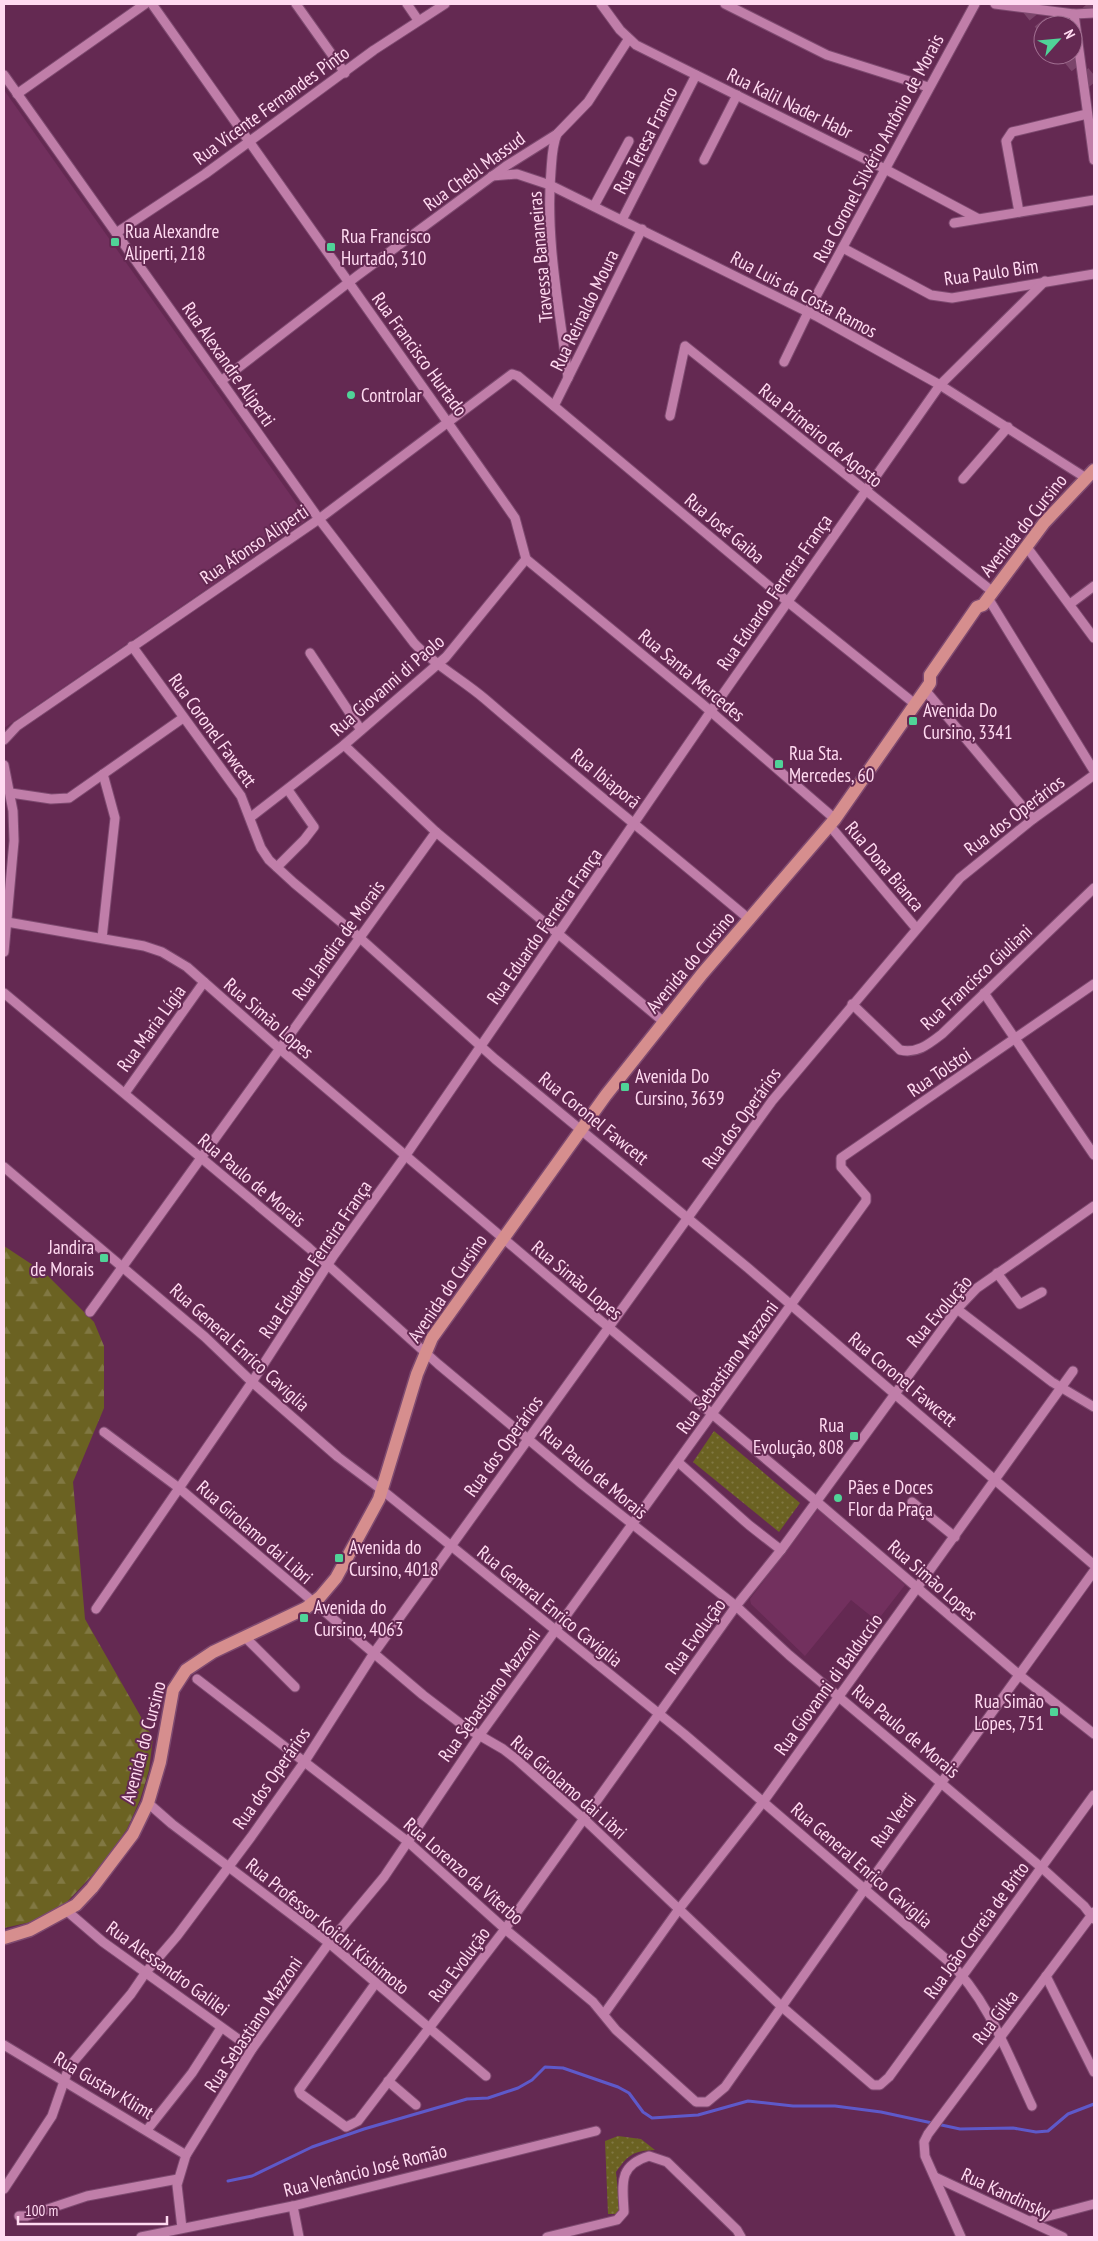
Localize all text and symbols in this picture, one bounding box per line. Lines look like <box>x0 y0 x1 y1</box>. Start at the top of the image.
north arrow <box>1033 15 1083 65</box>
text: N <box>1060 27 1079 42</box>
street label: Rua Coronel Silvério Antônio de Morais <box>807 30 949 266</box>
street label: Rua Vicente Fernandes Pinto <box>188 40 354 170</box>
street label: Rua Kalil Nader Habr <box>723 62 858 144</box>
street label: Rua Teresa Franco <box>608 82 682 198</box>
street label: Rua Chebl Massud <box>419 126 529 216</box>
street label: Travessa Bananeiras <box>522 191 558 323</box>
place label: Rua Alexandre Aliperti, 218 <box>125 219 220 265</box>
place label: Rua Francisco Hurtado, 310 <box>341 224 431 270</box>
marker: Rua Alexandre Aliperti, 218 <box>109 236 121 248</box>
marker: Rua Francisco Hurtado, 310 <box>325 241 337 253</box>
street label: Rua Luis da Costa Ramos <box>727 245 881 343</box>
street label: Rua Reinaldo Moura <box>544 246 624 374</box>
street label: Rua Paulo Bim <box>942 254 1040 290</box>
street label: Rua Francisco Hurtado <box>367 287 473 421</box>
street label: Rua Alexandre Aliperti <box>177 297 281 431</box>
street label: Rua Primeiro de Agosto <box>754 378 888 492</box>
place label: Controlar <box>361 383 422 407</box>
marker: Controlar <box>345 389 357 401</box>
street label: Avenida do Cursino <box>974 469 1072 581</box>
street label: Rua José Gaiba <box>680 488 770 568</box>
street label: Rua Afonso Aliperti <box>195 499 313 589</box>
street label: Rua Eduardo Ferreira França <box>711 509 837 675</box>
street label: Rua Santa Mercedes <box>634 623 750 727</box>
street label: Rua Giovanni di Paolo <box>325 629 449 741</box>
street label: Rua Coronel Fawcett <box>164 668 263 792</box>
place label: Avenida Do Cursino, 3341 <box>923 698 1012 744</box>
marker: Avenida Do Cursino, 3341 <box>907 715 919 727</box>
place label: Rua Sta. Mercedes, 60 <box>789 741 874 787</box>
street label: Rua Ibiaporã <box>566 743 646 813</box>
marker: Rua Sta. Mercedes, 60 <box>773 758 785 770</box>
street label: Rua dos Operários <box>959 770 1069 860</box>
street label: Rua Dona Bianca <box>840 816 930 916</box>
street label: Rua Eduardo Ferreira França <box>481 843 607 1009</box>
street label: Rua Jandira de Morais <box>286 875 390 1005</box>
street label: Avenida do Cursino <box>641 906 739 1018</box>
street label: Rua Francisco Giuliani <box>915 919 1037 1035</box>
street label: Rua Simão Lopes <box>219 972 319 1064</box>
street label: Rua Maria Lígia <box>111 980 191 1076</box>
street label: Rua Tolstoi <box>903 1042 975 1102</box>
street label: Rua dos Operários <box>696 1063 786 1173</box>
place label: Avenida Do Cursino, 3639 <box>635 1064 724 1110</box>
street label: Rua Coronel Fawcett <box>534 1066 654 1170</box>
marker: Avenida Do Cursino, 3639 <box>619 1081 631 1093</box>
street label: Rua Paulo de Morais <box>193 1128 311 1232</box>
street label: Rua Eduardo Ferreira França <box>253 1176 377 1342</box>
street label: Avenida do Cursino <box>402 1229 492 1347</box>
place label: Jandira de Morais <box>30 1235 94 1281</box>
street label: Rua Simão Lopes <box>527 1235 627 1325</box>
marker: Jandira de Morais <box>98 1252 110 1264</box>
street label: Rua Evolução <box>901 1270 977 1352</box>
street label: Rua General Enrico Caviglia <box>165 1278 315 1416</box>
street label: Rua Sebastiano Mazzoni <box>671 1296 783 1438</box>
street label: Rua Coronel Fawcett <box>844 1327 963 1432</box>
street label: Rua dos Operários <box>458 1391 548 1501</box>
place label: Rua Evolução, 808 <box>753 1413 844 1459</box>
street label: Rua Paulo de Morais <box>535 1420 653 1524</box>
marker: Rua Evolução, 808 <box>848 1430 860 1442</box>
street label: Rua Girolamo dai Libri <box>192 1475 318 1589</box>
place label: Pães e Doces Flor da Praça <box>848 1475 933 1521</box>
marker: Pães e Doces Flor da Praça <box>832 1492 844 1504</box>
street label: Rua Simão Lopes <box>883 1534 983 1626</box>
place label: Avenida do Cursino, 4018 <box>349 1535 438 1581</box>
street label: Rua General Enrico Caviglia <box>472 1540 628 1672</box>
marker: Avenida do Cursino, 4018 <box>333 1552 345 1564</box>
street label: Rua Evolução <box>659 1593 731 1679</box>
place label: Avenida do Cursino, 4063 <box>314 1595 403 1641</box>
street label: Rua Giovanni di Balduccio <box>768 1608 888 1760</box>
marker: Avenida do Cursino, 4063 <box>298 1612 310 1624</box>
street label: Rua Sebastiano Mazzoni <box>433 1624 545 1766</box>
street label: Avenida do Cursino <box>115 1678 171 1806</box>
street label: Rua Paulo de Morais <box>847 1679 965 1783</box>
place label: Rua Simão Lopes, 751 <box>974 1689 1044 1735</box>
marker: Rua Simão Lopes, 751 <box>1048 1706 1060 1718</box>
street label: Rua dos Operários <box>227 1722 315 1834</box>
street label: Rua Girolamo dai Libri <box>506 1730 632 1844</box>
street label: Rua Verdi <box>865 1788 921 1852</box>
street label: Rua General Enrico Caviglia <box>786 1797 938 1933</box>
street label: Rua Lorenzo da Viterbo <box>399 1812 529 1930</box>
street label: Rua Professor Koichi Kishimoto <box>241 1853 415 1999</box>
street label: Rua João Correia de Brito <box>918 1857 1034 2003</box>
street label: Rua Alessandro Galilei <box>102 1915 234 2021</box>
street label: Rua Evolução <box>423 1922 495 2006</box>
street label: Rua Sebastiano Mazzoni <box>199 1952 307 2096</box>
street label: Rua Gilka <box>967 1985 1023 2049</box>
street label: Rua Gustav Klimt <box>50 2046 159 2125</box>
street label: Rua Venâncio José Romão <box>281 2138 449 2202</box>
street label: Rua Kandinsky <box>958 2162 1055 2224</box>
scale bar <box>18 2194 166 2226</box>
text: 100 m <box>25 2201 58 2220</box>

